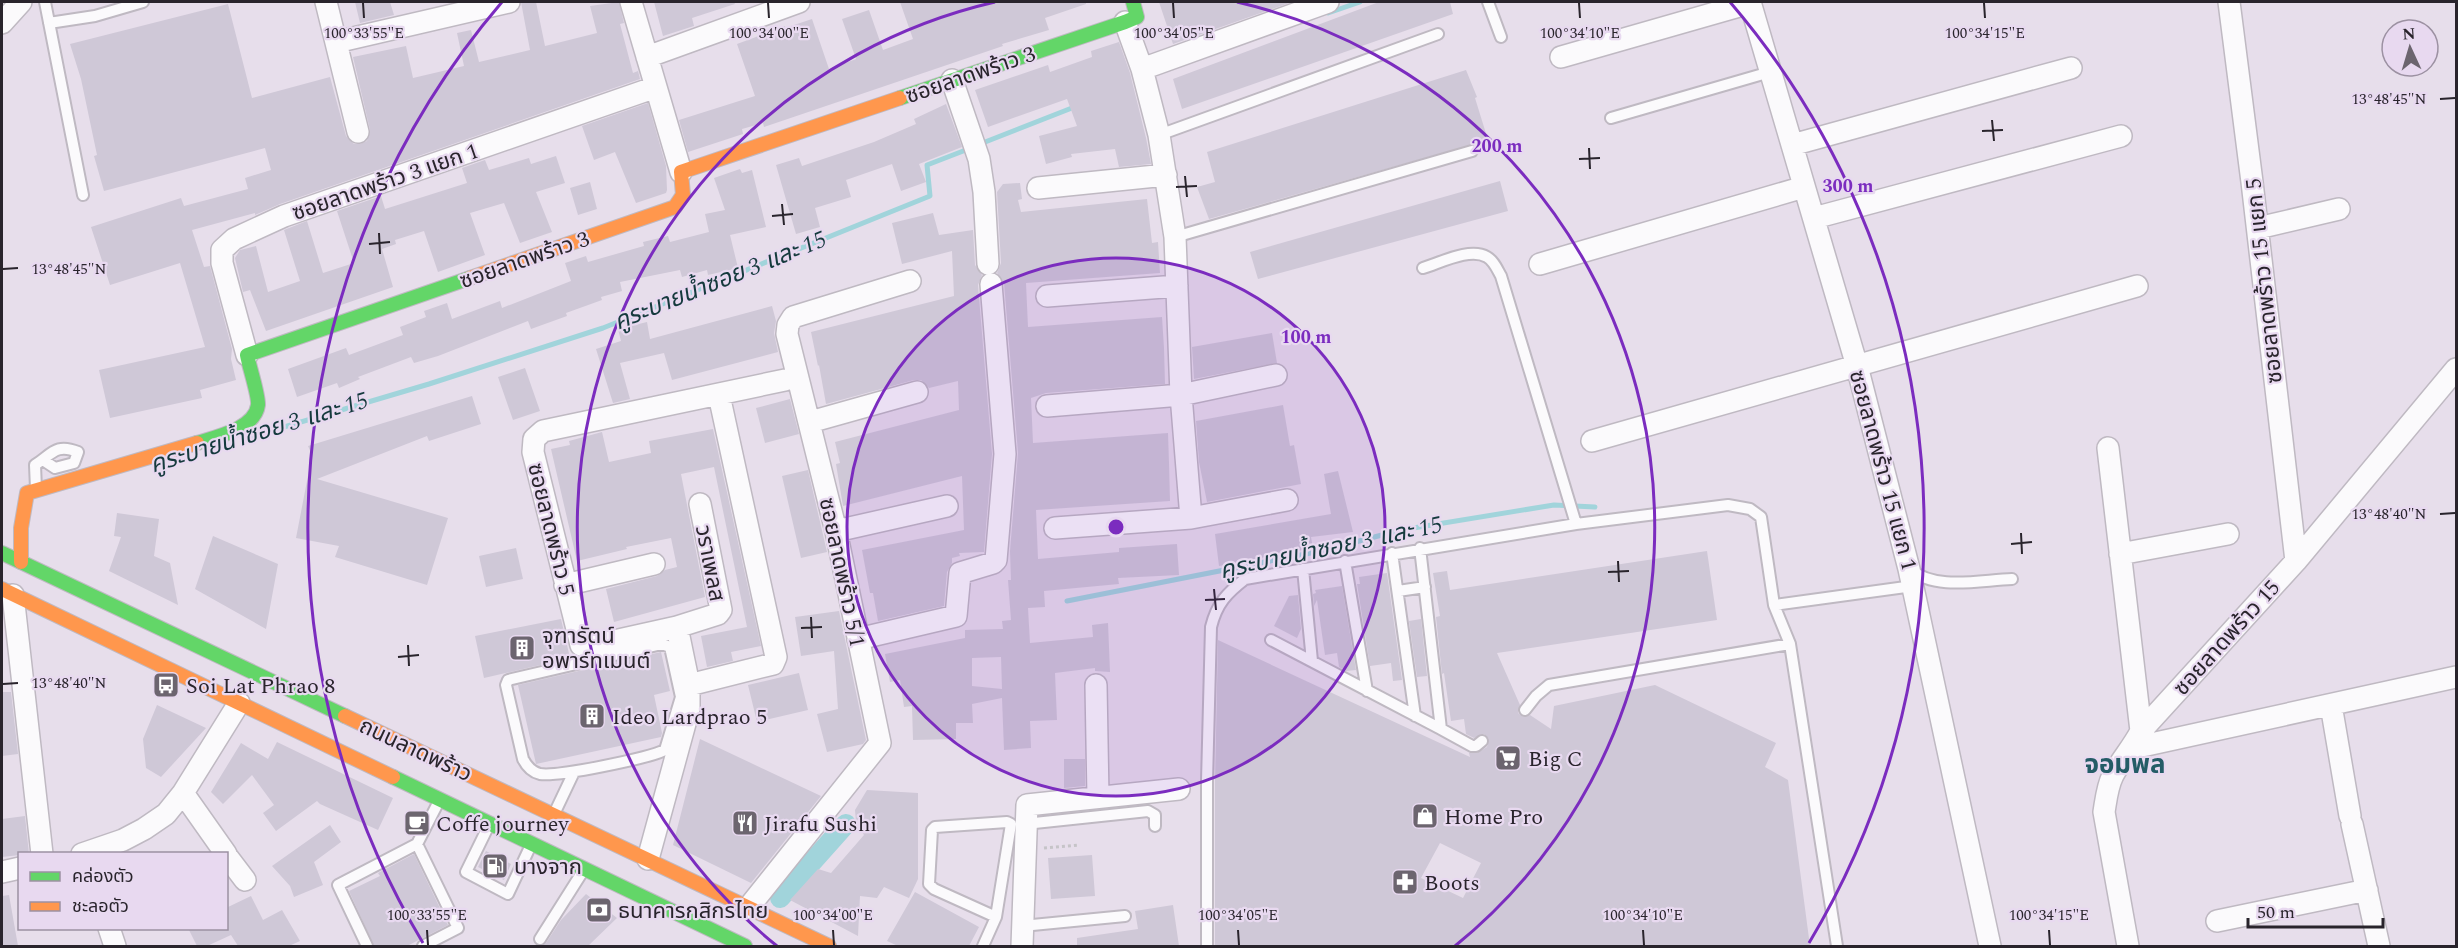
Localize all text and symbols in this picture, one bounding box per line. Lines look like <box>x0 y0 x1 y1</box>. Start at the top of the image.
north arrow <box>2380 18 2440 78</box>
text: 100°33'55"E <box>324 22 404 45</box>
text: 100°34'00"E <box>729 22 809 45</box>
text: 100°34'05"E <box>1134 22 1214 45</box>
text: 100°34'10"E <box>1540 22 1620 45</box>
text: 100°34'15"E <box>1945 22 2025 45</box>
text: N <box>2402 22 2416 46</box>
street label: ซอยลาดพร้าว 3 <box>901 38 1040 113</box>
text: 13°48'45"N <box>2352 88 2427 111</box>
text: 200 m <box>1471 133 1523 160</box>
street label: ซอยลาดพร้าว 3 แยก 1 <box>288 135 483 230</box>
text: 300 m <box>1822 173 1874 200</box>
street label: ซอยลาดพร้าว 15 แยก 5 <box>2237 176 2292 385</box>
water label: คูระบายน้ำซอย 3 และ 15 <box>608 222 832 340</box>
street label: ซอยลาดพร้าว 3 <box>455 223 594 298</box>
text: 13°48'45"N <box>32 258 107 281</box>
text: 100 m <box>1280 324 1332 351</box>
street label: ซอยลาดพร้าว 15 แยก 1 <box>1840 366 1925 574</box>
water label: คูระบายน้ำซอย 3 และ 15 <box>145 383 373 483</box>
street label: ซอยลาดพร้าว 5 <box>518 460 583 599</box>
street label: ซอยลาดพร้าว 5/1 <box>810 495 873 650</box>
text: 13°48'40"N <box>2352 503 2427 526</box>
water label: คูระบายน้ำซอย 3 และ 15 <box>1216 507 1446 589</box>
centre of rings <box>1106 517 1126 537</box>
street label: วราเพลส <box>686 522 733 604</box>
street label: ซอยลาดพร้าว 15 <box>2166 573 2288 703</box>
place label: จุฑารัตน์ อพาร์ทเมนต์ <box>542 620 650 678</box>
building icon: จุฑารัตน์ อพาร์ทเมนต์ <box>507 633 537 663</box>
bus stop icon: Soi Lat Phrao 8 <box>151 670 181 700</box>
place label: Soi Lat Phrao 8 <box>186 670 335 703</box>
text: 13°48'40"N <box>32 672 107 695</box>
building icon: Ideo Lardprao 5 <box>577 701 607 731</box>
place label: Ideo Lardprao 5 <box>612 701 767 734</box>
street label: ถนนลาดพร้าว <box>354 710 477 791</box>
supermarket icon: Big C <box>1493 743 1523 773</box>
place label: Big C <box>1528 743 1583 776</box>
district label: จอมพล <box>2084 745 2166 785</box>
shop icon: Home Pro <box>1410 801 1440 831</box>
place label: Home Pro <box>1444 801 1543 834</box>
cafe icon: Coffe journey <box>402 808 432 838</box>
place label: Coffe journey <box>436 808 570 841</box>
restaurant icon: Jirafu Sushi <box>730 808 760 838</box>
place label: Jirafu Sushi <box>764 808 877 841</box>
fuel station icon: บางจาก <box>480 851 510 881</box>
place label: บางจาก <box>514 851 582 884</box>
legend <box>18 852 228 930</box>
text: คล่องตัว <box>72 863 134 890</box>
pharmacy icon: Boots <box>1390 867 1420 897</box>
place label: Boots <box>1424 867 1480 900</box>
scale bar <box>2248 891 2383 929</box>
text: ชะลอตัว <box>72 893 129 920</box>
bank icon: ธนาคารกสิกรไทย <box>584 895 614 925</box>
place label: ธนาคารกสิกรไทย <box>618 895 768 928</box>
text: 50 m <box>2257 899 2295 926</box>
text: 100°33'55"E <box>387 904 467 927</box>
text: 100°34'00"E <box>793 904 873 927</box>
text: 100°34'05"E <box>1198 904 1278 927</box>
text: 100°34'10"E <box>1603 904 1683 927</box>
text: 100°34'15"E <box>2009 904 2089 927</box>

